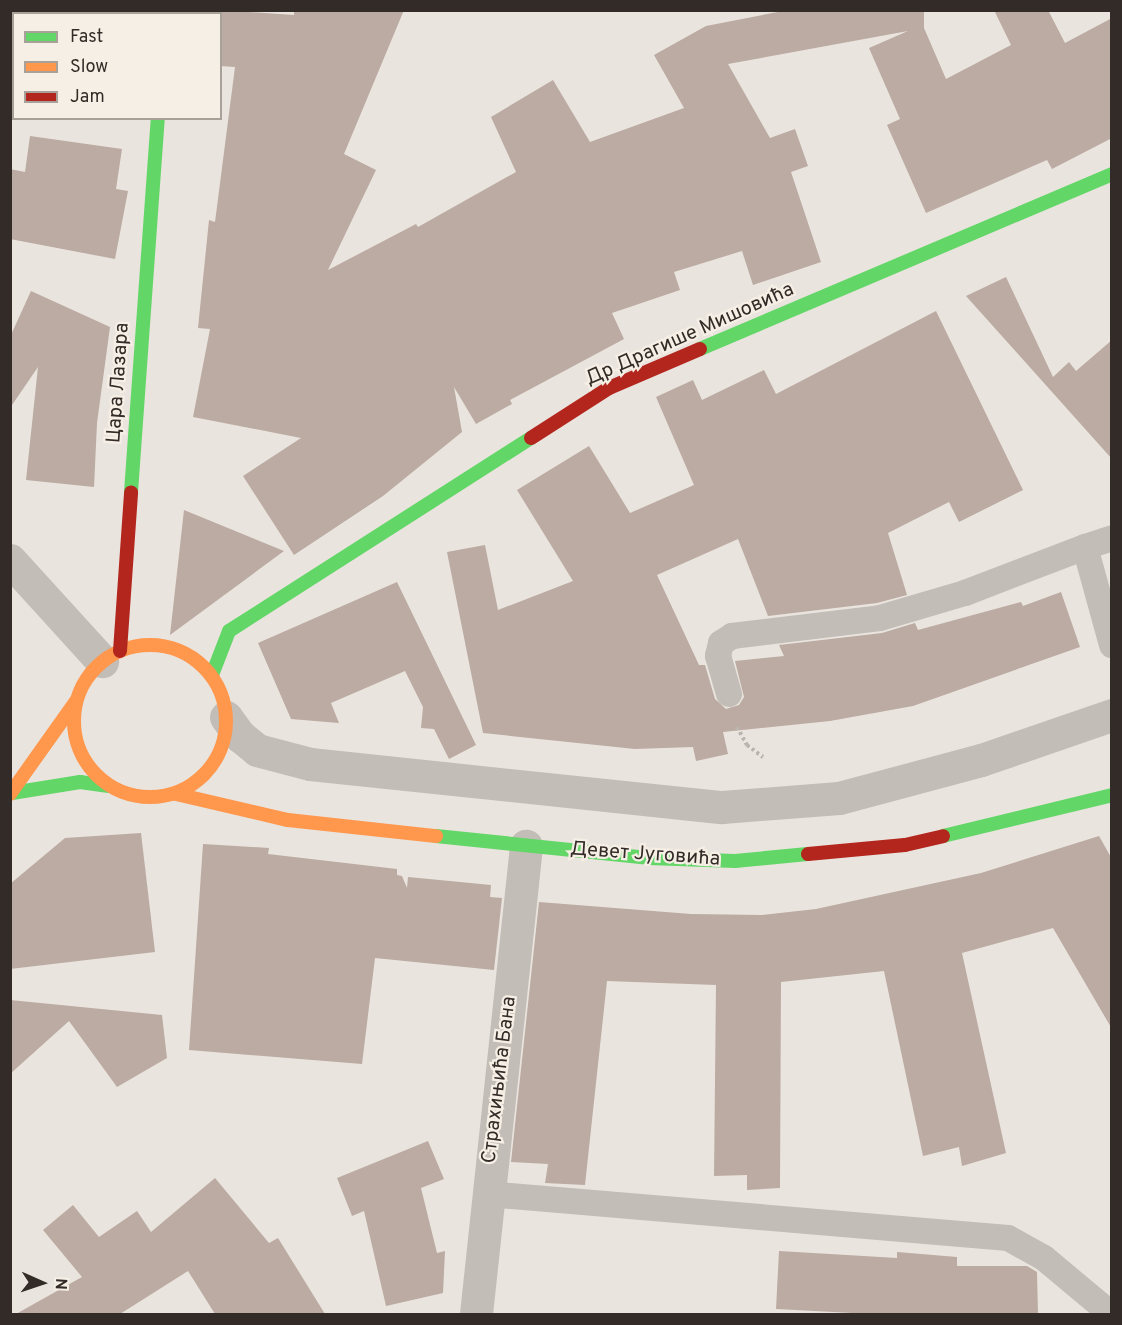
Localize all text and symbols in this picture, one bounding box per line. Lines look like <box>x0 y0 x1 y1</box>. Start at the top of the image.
legend <box>12 12 222 120</box>
text: Fast <box>70 26 103 49</box>
text: Slow <box>70 56 108 79</box>
text: Jam <box>70 86 105 109</box>
street label: Др Драгише Мишовића <box>582 278 798 392</box>
street label: Цара Лазара <box>103 322 135 444</box>
street label: Девет Југовића <box>569 838 721 872</box>
street label: Страхињића Бана <box>478 995 522 1165</box>
north arrow <box>12 1253 72 1313</box>
text: N <box>50 1278 70 1290</box>

